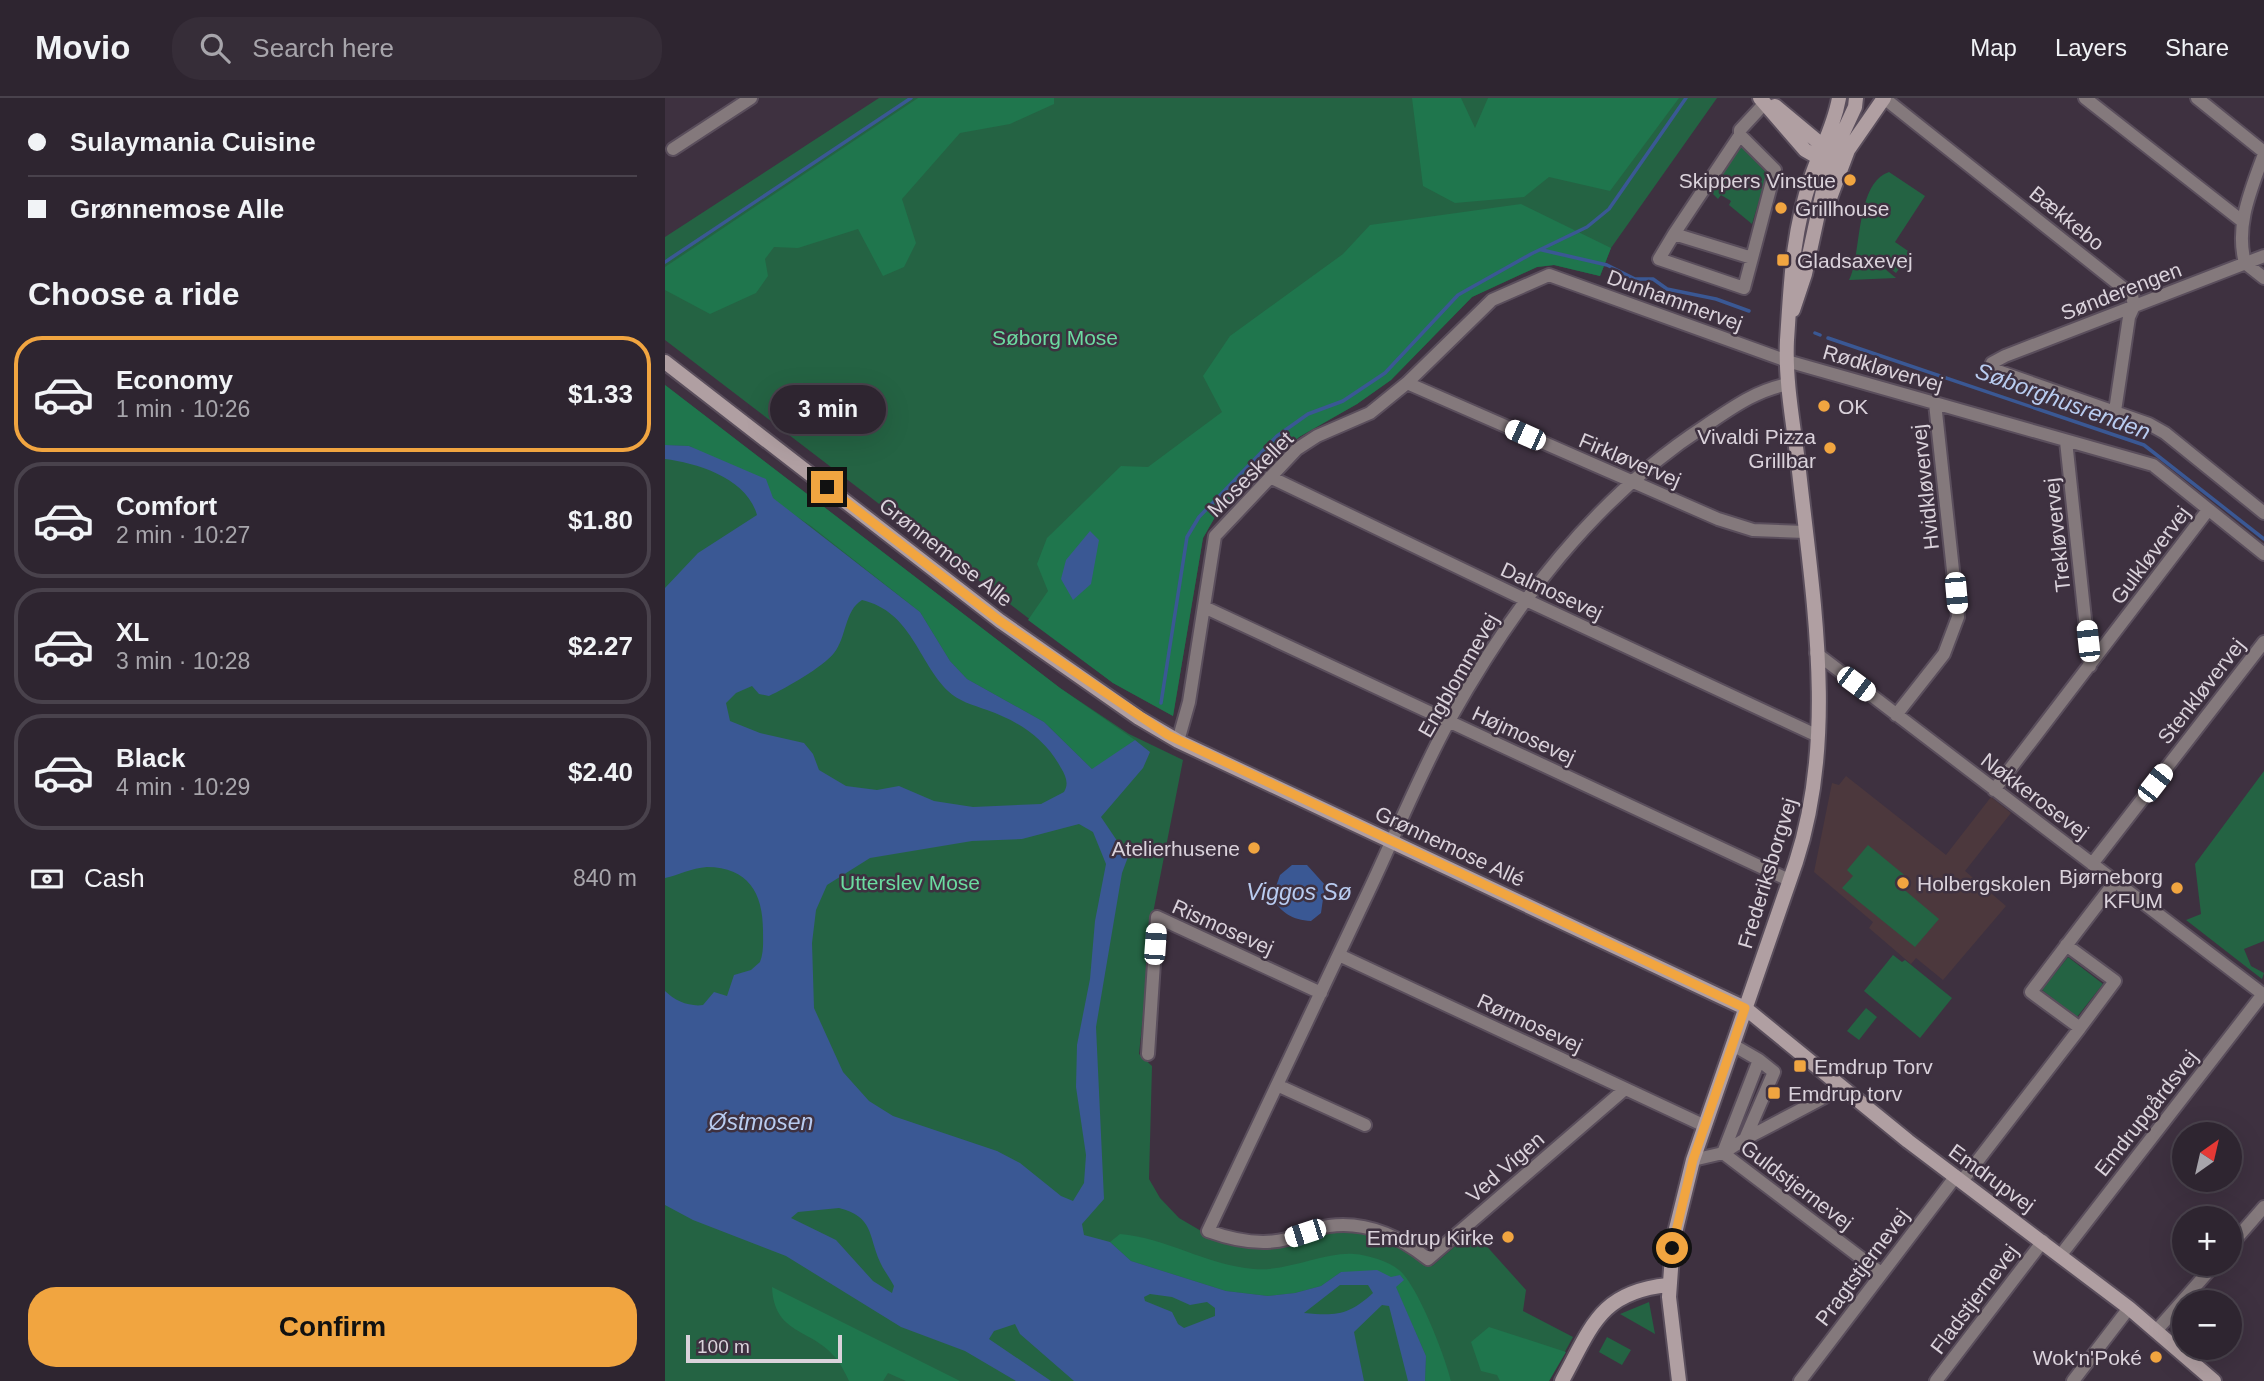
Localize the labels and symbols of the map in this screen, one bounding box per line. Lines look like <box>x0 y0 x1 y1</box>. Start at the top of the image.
place label: Skippers Vinstue <box>1679 169 1836 192</box>
marker: Skippers Vinstue <box>1842 172 1858 188</box>
street label: Bækkebo <box>2025 181 2109 255</box>
place label: Grillhouse <box>1795 197 1890 220</box>
marker: Grillhouse <box>1773 200 1789 216</box>
place label: Gladsaxevej <box>1797 249 1913 272</box>
marker: Gladsaxevej <box>1775 252 1791 268</box>
street label: Sønderengen <box>2057 257 2185 325</box>
street label: Dunhammervej <box>1604 265 1746 335</box>
park label: Søborg Mose <box>992 326 1118 349</box>
street label: Rødkløvervej <box>1820 340 1946 396</box>
water label: Søborghusrenden <box>1972 357 2154 445</box>
callout: 3 min <box>769 386 885 434</box>
place label: OK <box>1838 395 1868 418</box>
marker: OK <box>1816 398 1832 414</box>
car <box>1502 417 1549 453</box>
street label: Hvidkløvervej <box>1907 423 1943 551</box>
place label: Vivaldi Pizza Grillbar <box>1697 425 1816 472</box>
street label: Moseskellet <box>1203 427 1297 521</box>
street label: Firkløvervej <box>1576 428 1684 492</box>
marker: Vivaldi Pizza Grillbar <box>1822 440 1838 456</box>
route end <box>811 471 843 503</box>
street label: Trekløvervej <box>2040 477 2074 593</box>
street label: Grønnemose Alle <box>875 493 1017 611</box>
street label: Gulkløvervej <box>2106 501 2194 609</box>
street label: Dalmosevej <box>1497 557 1607 625</box>
car <box>1944 571 1969 615</box>
street label: Engblommevej <box>1413 609 1503 741</box>
car <box>2076 619 2101 663</box>
street label: Stenkløvervej <box>2153 634 2249 748</box>
car <box>1833 663 1880 705</box>
street label: Højmosevej <box>1469 701 1579 769</box>
street label: Nøkkerosevej <box>1977 748 2093 844</box>
car <box>2134 760 2177 806</box>
street label: Frederiksborgvej <box>1733 795 1801 951</box>
street label: Grønnemose Allé <box>1372 801 1528 891</box>
place label: Atelierhusene <box>1112 837 1240 860</box>
marker: Atelierhusene <box>1246 840 1262 856</box>
place label: Bjørneborg KFUM <box>2059 865 2163 912</box>
park label: Utterslev Mose <box>840 871 980 894</box>
place label: Holbergskolen <box>1917 872 2051 895</box>
marker: Holbergskolen <box>1895 875 1911 891</box>
water label: Viggos Sø <box>1246 879 1352 905</box>
marker: Bjørneborg KFUM <box>2169 880 2185 896</box>
street label: Rismosevej <box>1169 894 1277 960</box>
car <box>1144 922 1167 966</box>
street label: Rørmosevej <box>1474 989 1586 1057</box>
street label: Emdrupgårdsvej <box>2090 1046 2202 1180</box>
place label: Emdrup Torv <box>1814 1055 1933 1078</box>
marker: Emdrup Torv <box>1792 1058 1808 1074</box>
place label: Emdrup torv <box>1788 1082 1903 1105</box>
marker: Emdrup torv <box>1766 1085 1782 1101</box>
water label: Østmosen <box>708 1109 813 1135</box>
north arrow <box>2172 1122 2242 1192</box>
street label: Ved Vigen <box>1461 1127 1549 1207</box>
street label: Guldstjernevej <box>1736 1135 1858 1235</box>
street label: Emdrupvej <box>1945 1139 2039 1217</box>
street label: Pragtstjernevej <box>1811 1204 1913 1330</box>
car <box>1282 1217 1329 1249</box>
place label: Emdrup Kirke <box>1367 1226 1494 1249</box>
marker: Emdrup Kirke <box>1500 1229 1516 1245</box>
route start <box>1656 1232 1688 1264</box>
street label: Fladstjernevej <box>1925 1240 2023 1358</box>
scale bar <box>686 1332 842 1364</box>
place label: Wok'n'Poké <box>2033 1346 2142 1369</box>
marker: Wok'n'Poké <box>2148 1349 2164 1365</box>

